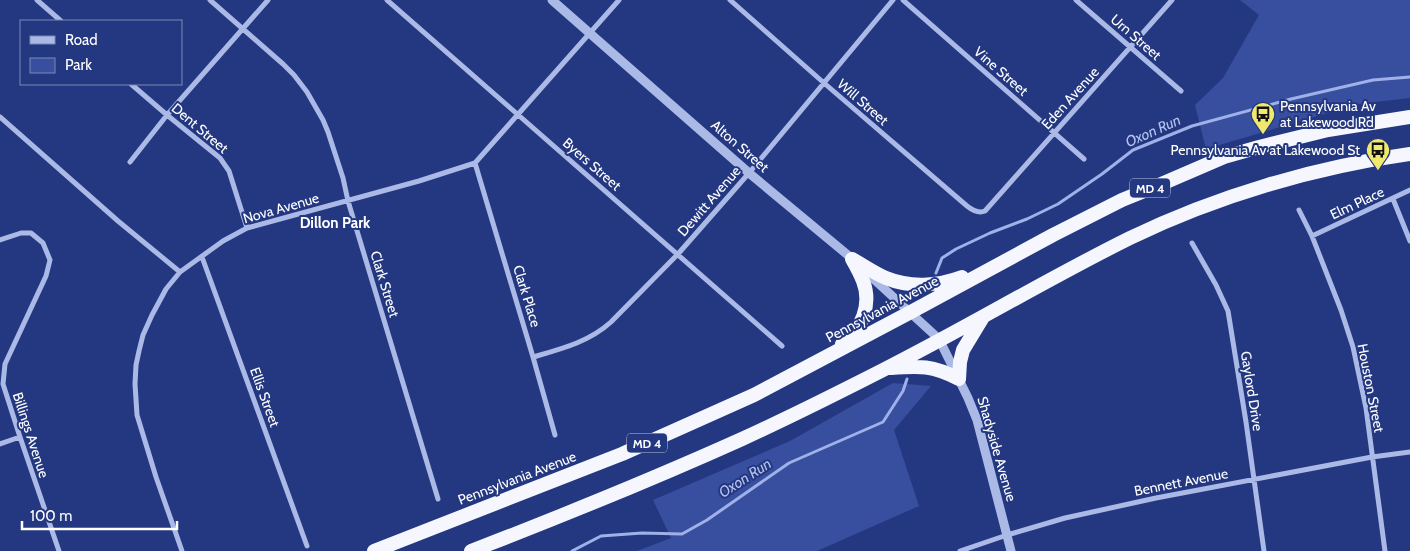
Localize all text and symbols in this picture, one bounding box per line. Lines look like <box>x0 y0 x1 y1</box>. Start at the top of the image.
street label: Urn Street <box>1107 10 1165 64</box>
legend <box>20 20 182 85</box>
text: Road <box>65 31 98 49</box>
street label: Vine Street <box>970 42 1032 100</box>
text: Park <box>65 56 92 74</box>
street label: Eden Avenue <box>1037 63 1103 133</box>
street label: Will Street <box>834 75 892 129</box>
place label: Pennsylvania Av at Lakewood Rd <box>1280 97 1376 131</box>
street label: Dent Street <box>168 99 232 157</box>
bus stop icon: Pennsylvania Av at Lakewood Rd <box>1250 101 1276 135</box>
water label: Oxon Run <box>1122 111 1184 151</box>
street label: Alton Street <box>707 116 773 176</box>
street label: Byers Street <box>559 134 625 194</box>
bus stop icon: Pennsylvania Av at Lakewood St <box>1365 137 1391 171</box>
place label: Pennsylvania Av at Lakewood St <box>1171 141 1360 159</box>
street label: Dewitt Avenue <box>674 162 744 240</box>
road number: MD 4 <box>1130 178 1170 198</box>
street label: Elm Place <box>1327 183 1387 223</box>
street label: Nova Avenue <box>241 189 321 227</box>
district label: Dillon Park <box>300 214 371 232</box>
street label: Clark Street <box>366 249 404 320</box>
street label: Clark Place <box>509 263 545 329</box>
street label: Pennsylvania Avenue <box>822 272 942 346</box>
street label: Houston Street <box>1354 342 1388 434</box>
street label: Gaylord Drive <box>1237 350 1267 432</box>
street label: Ellis Street <box>246 365 284 430</box>
street label: Billings Avenue <box>9 390 53 480</box>
street label: Shadyside Avenue <box>973 394 1021 504</box>
road number: MD 4 <box>627 433 667 452</box>
street label: Pennsylvania Avenue <box>455 447 579 509</box>
water label: Oxon Run <box>715 454 775 502</box>
street label: Bennett Avenue <box>1132 464 1230 500</box>
scale bar <box>22 498 178 530</box>
text: 100 m <box>30 507 72 525</box>

